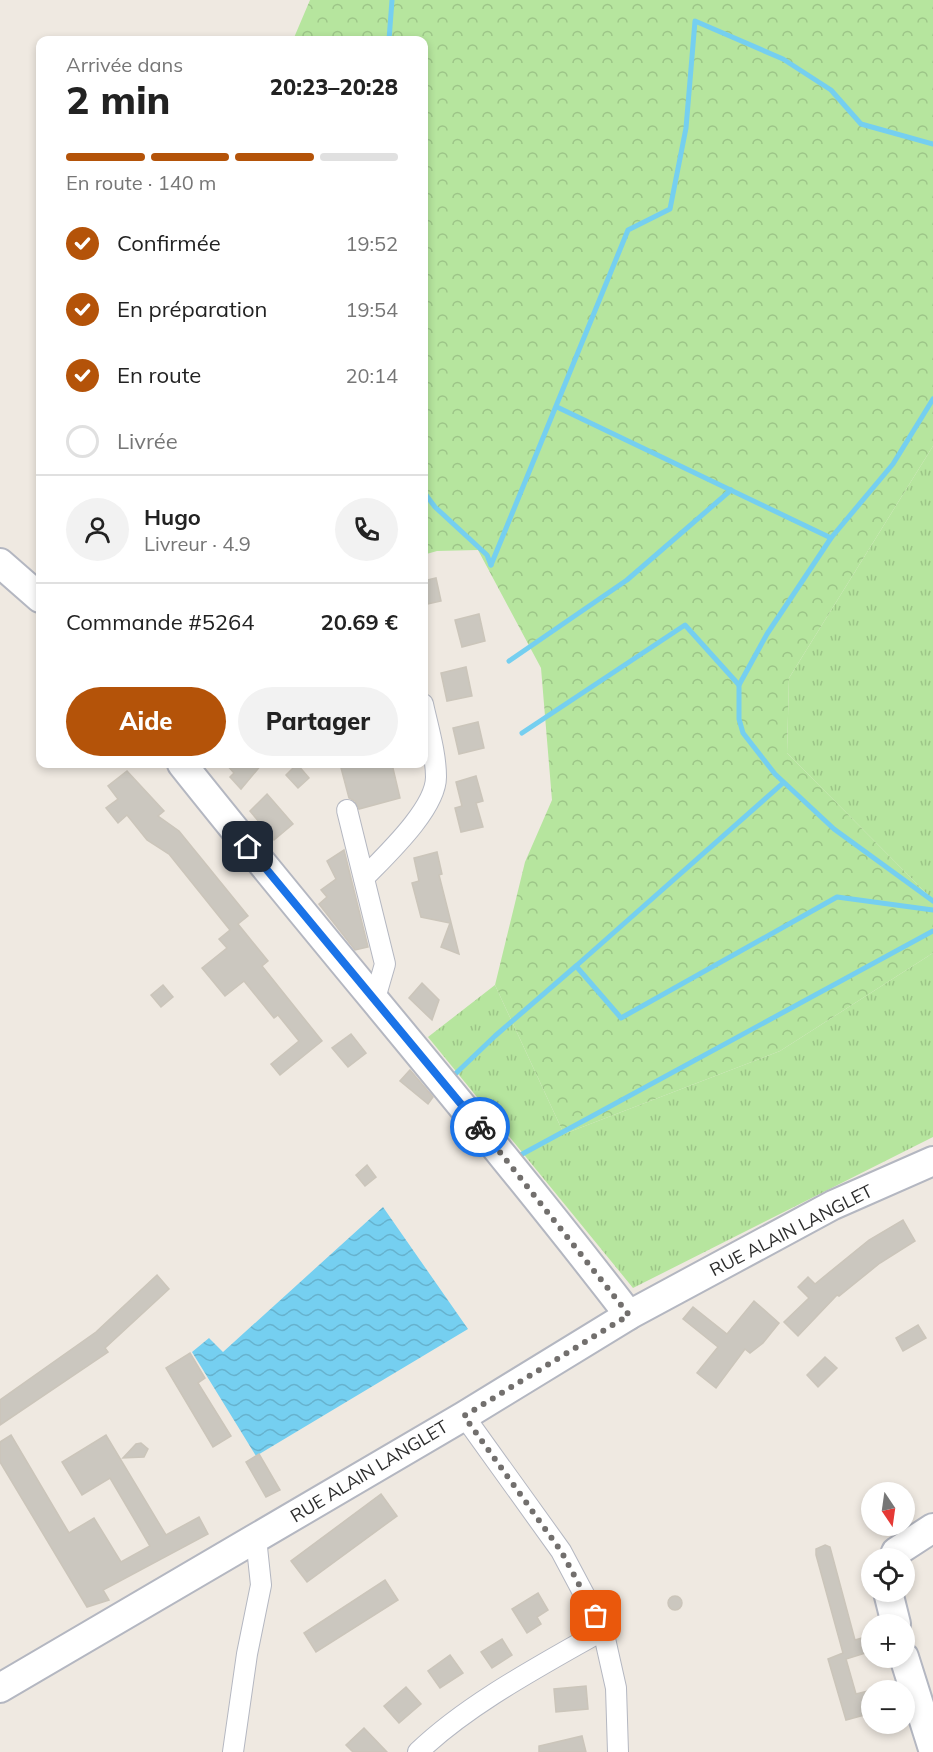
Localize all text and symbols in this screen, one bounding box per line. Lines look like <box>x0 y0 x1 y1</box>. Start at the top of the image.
text: Arrivée dans <box>66 52 183 77</box>
text: 20:23–20:28 <box>270 73 398 101</box>
text: 2 min <box>66 75 171 124</box>
text: En route · 140 m <box>66 170 216 195</box>
icon: check <box>66 227 99 260</box>
text: Confirmée <box>117 229 221 257</box>
text: 19:52 <box>345 231 398 256</box>
icon: check <box>66 293 99 326</box>
text: En préparation <box>117 295 267 323</box>
text: 19:54 <box>345 297 398 322</box>
icon: check <box>66 359 99 392</box>
text: En route <box>117 361 201 389</box>
text: 20:14 <box>345 363 398 388</box>
text: Livrée <box>117 427 178 455</box>
button: person <box>66 498 129 561</box>
button: phone <box>335 498 398 561</box>
text: Hugo <box>144 503 201 531</box>
text: Livreur · 4.9 <box>144 531 251 556</box>
text: Commande #5264 <box>66 608 254 636</box>
text: 20.69 € <box>321 608 398 636</box>
button: Aide <box>66 687 226 756</box>
button: Partager <box>238 687 398 756</box>
pin <box>222 821 273 872</box>
icon: home <box>231 830 264 863</box>
courier <box>450 1097 510 1157</box>
icon: bike <box>464 1111 497 1144</box>
street label: RUE ALAIN LANGLET <box>706 1179 876 1281</box>
street label: RUE ALAIN LANGLET <box>286 1415 452 1527</box>
north arrow <box>861 1482 915 1536</box>
map controls <box>861 1482 915 1734</box>
button: locate <box>861 1548 915 1602</box>
pin <box>570 1590 621 1641</box>
icon: bag <box>579 1599 612 1632</box>
button: + <box>861 1614 915 1668</box>
button: − <box>861 1680 915 1734</box>

